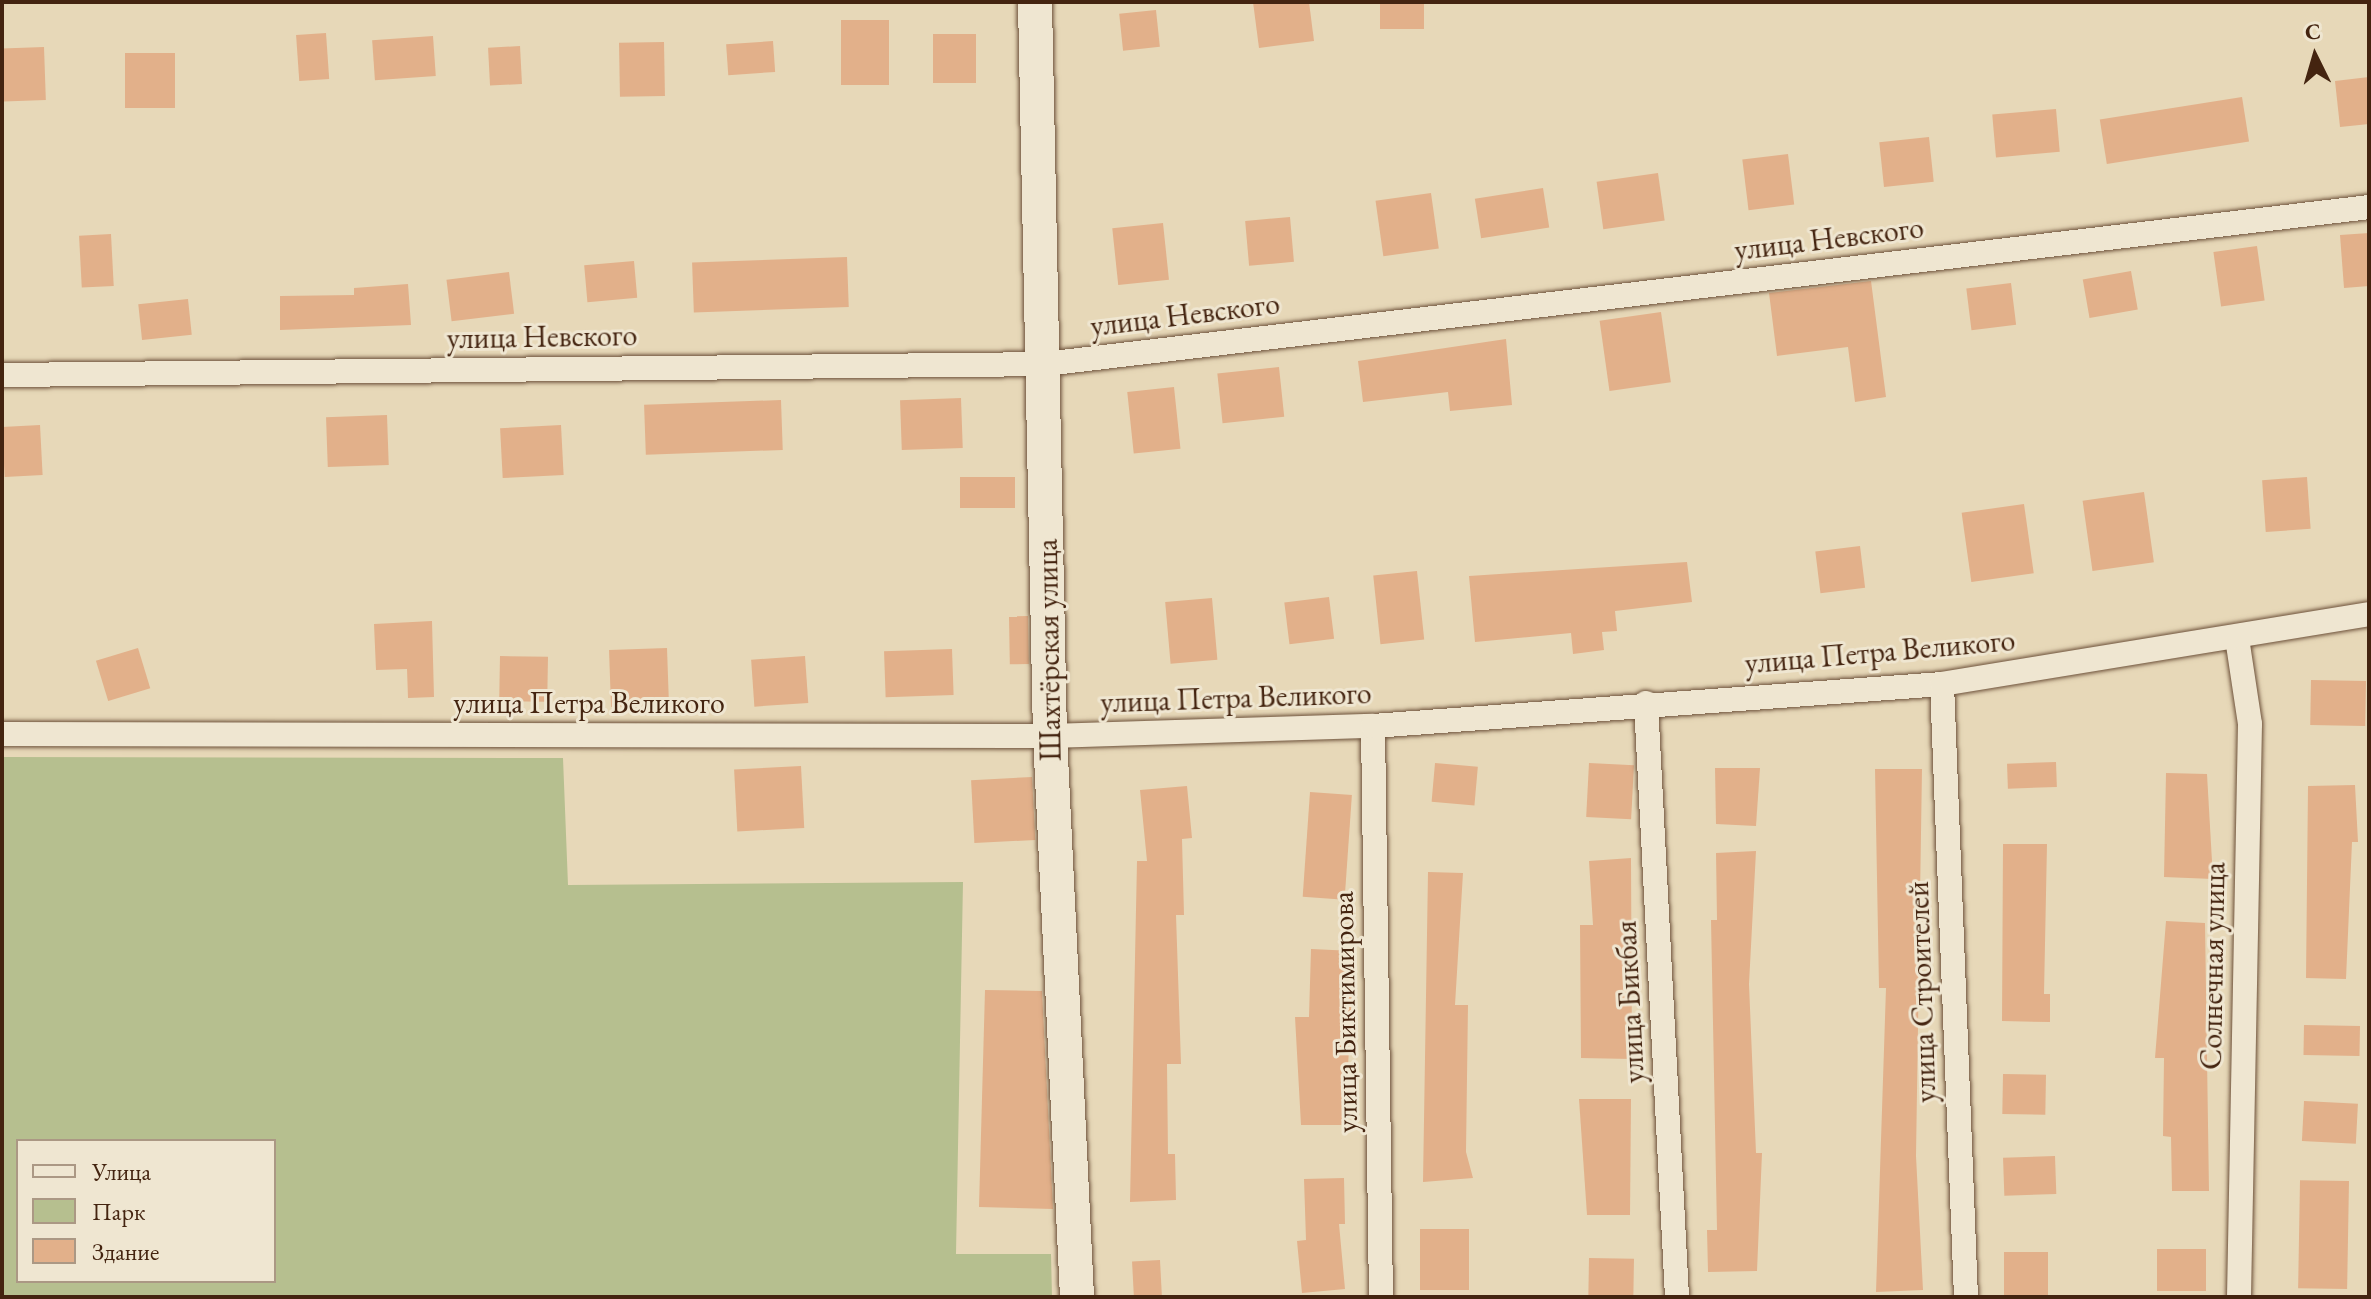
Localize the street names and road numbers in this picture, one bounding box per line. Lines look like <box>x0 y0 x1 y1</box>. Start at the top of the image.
street label: улица Невского <box>1732 210 1926 268</box>
street label: улица Невского <box>1088 286 1282 344</box>
street label: улица Невского <box>446 317 638 357</box>
street label: Шахтёрская улица <box>1029 538 1069 762</box>
street label: улица Петра Великого <box>1743 622 2017 682</box>
street label: улица Петра Великого <box>1100 675 1372 721</box>
street label: улица Петра Великого <box>453 685 725 721</box>
street label: Солнечная улица <box>2193 862 2233 1070</box>
street label: улица Строителей <box>1900 880 1944 1104</box>
street label: улица Биктимирова <box>1325 891 1365 1133</box>
street label: улица Бикбая <box>1608 920 1652 1084</box>

